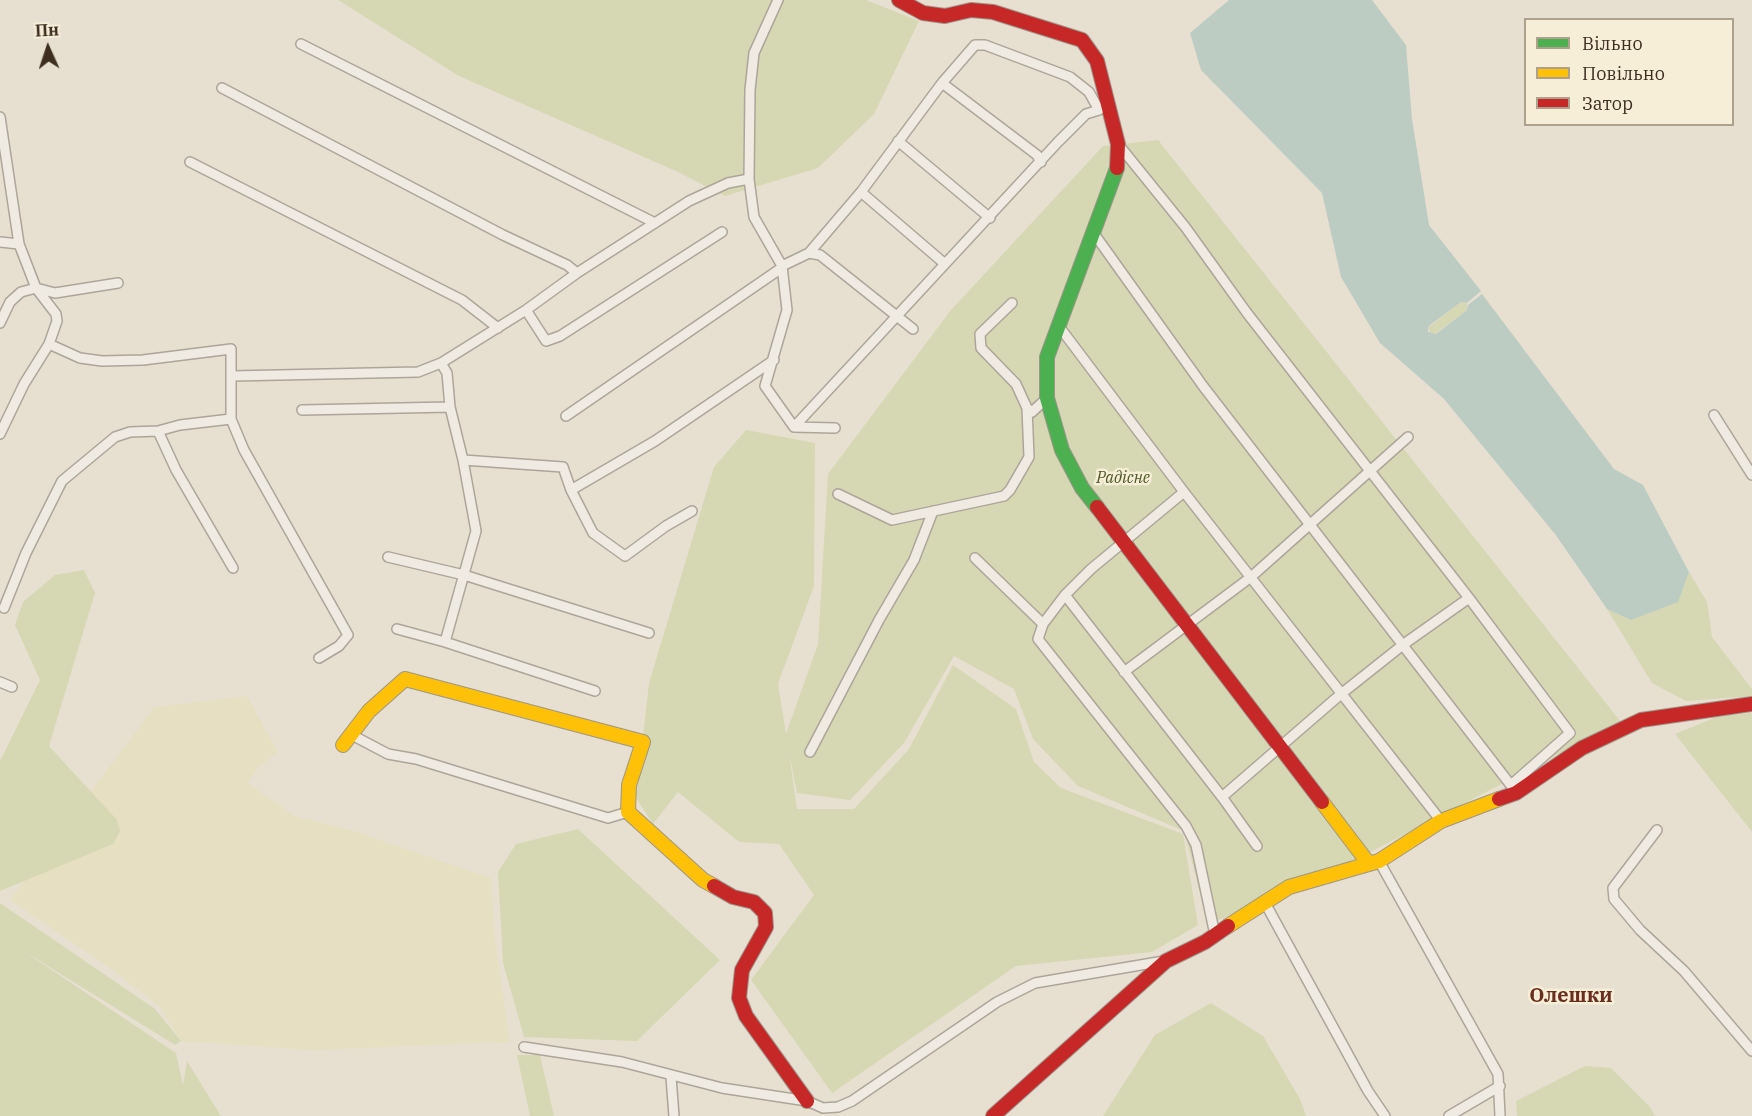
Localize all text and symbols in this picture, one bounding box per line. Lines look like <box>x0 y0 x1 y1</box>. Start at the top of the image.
north arrow <box>18 18 78 78</box>
legend <box>1524 18 1734 126</box>
text: Пн <box>35 19 59 41</box>
text: Вільно <box>1582 32 1643 55</box>
text: Повільно <box>1582 62 1665 85</box>
text: Затор <box>1582 92 1633 115</box>
park label: Радісне <box>1096 468 1150 488</box>
district label: Олешки <box>1529 984 1613 1008</box>

